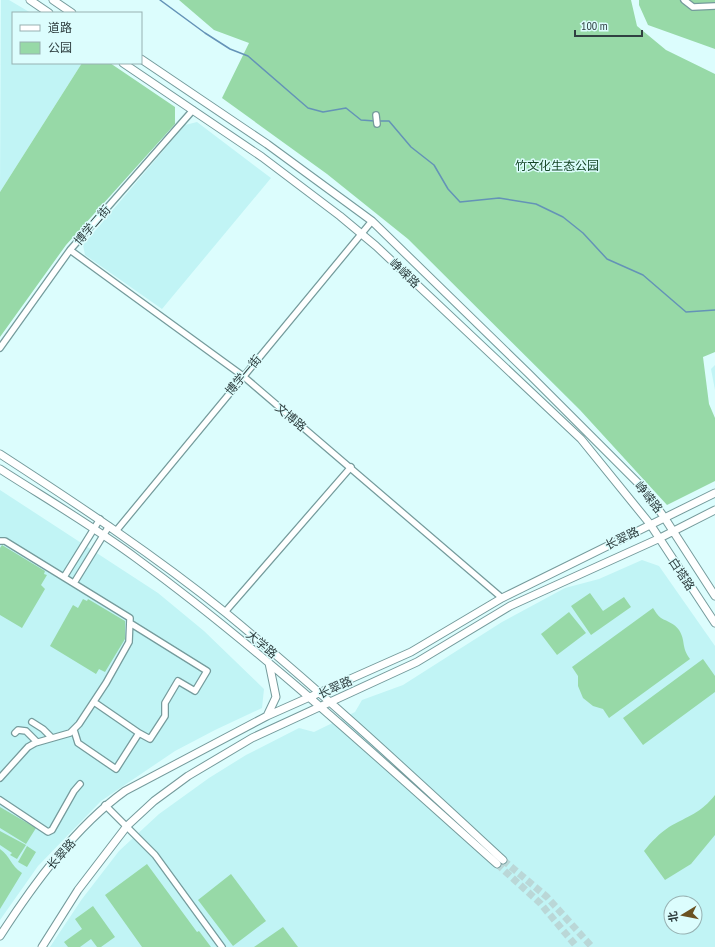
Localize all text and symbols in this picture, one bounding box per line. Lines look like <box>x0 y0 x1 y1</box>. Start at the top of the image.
legend <box>12 12 142 64</box>
scale bar <box>575 12 642 38</box>
text: 100 m <box>581 18 608 33</box>
text: 道路 <box>48 20 72 35</box>
text: 公园 <box>48 40 72 55</box>
park label: 竹文化生态公园 <box>515 158 599 173</box>
street label: 博学二街 <box>71 202 113 248</box>
street label: 峥嵘路 <box>387 255 423 291</box>
street label: 博学一街 <box>222 352 264 398</box>
street label: 文博路 <box>272 400 310 434</box>
street label: 峥嵘路 <box>632 478 666 516</box>
street label: 长翠路 <box>603 523 641 553</box>
street label: 白塔路 <box>666 555 698 593</box>
street label: 大学路 <box>243 627 281 661</box>
street label: 长翠路 <box>315 673 355 701</box>
street label: 长翠路 <box>44 835 78 873</box>
north arrow <box>663 895 703 935</box>
text: 北 <box>665 910 681 923</box>

